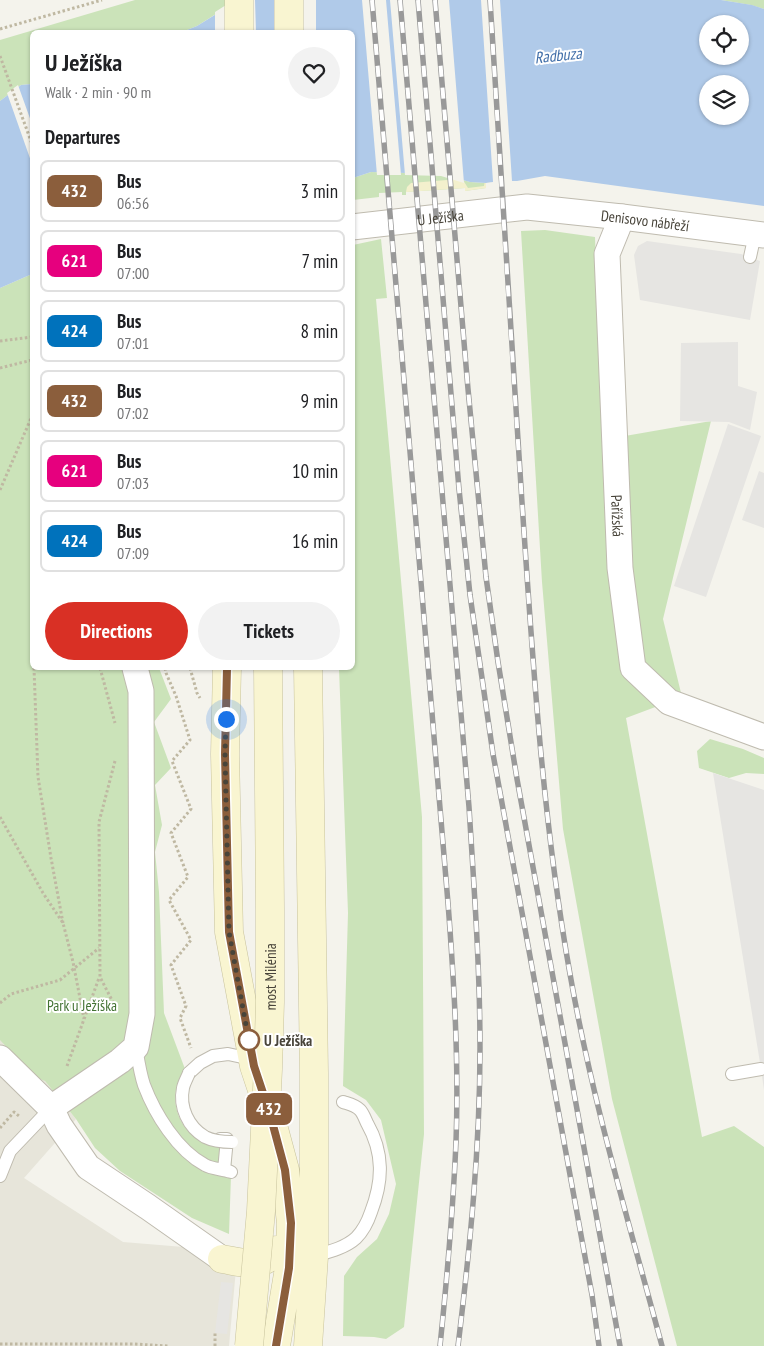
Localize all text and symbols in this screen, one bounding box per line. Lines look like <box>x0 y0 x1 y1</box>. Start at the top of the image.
map controls <box>699 15 749 125</box>
button: locate <box>699 15 749 65</box>
water label: Radbuza <box>534 42 584 67</box>
text: U Ježíška <box>45 47 122 78</box>
button: heart <box>288 47 340 99</box>
button: layers <box>699 75 749 125</box>
text: Walk · 2 min · 90 m <box>45 82 151 102</box>
text: Departures <box>45 125 120 149</box>
text: Bus <box>117 169 141 193</box>
text: 432 <box>62 179 87 202</box>
text: 3 min <box>301 179 338 203</box>
text: 06:56 <box>117 193 149 213</box>
street label: U Ježíška <box>416 205 465 229</box>
street label: Denisovo nábřeží <box>600 205 691 235</box>
text: Bus <box>117 239 141 263</box>
text: 621 <box>62 249 87 272</box>
text: 7 min <box>301 249 338 273</box>
text: 07:00 <box>117 263 149 283</box>
text: Bus <box>117 309 141 333</box>
text: 424 <box>62 319 87 342</box>
text: 8 min <box>301 319 338 343</box>
text: 07:01 <box>117 333 149 353</box>
text: Bus <box>117 379 141 403</box>
text: 432 <box>62 389 87 412</box>
text: 9 min <box>301 389 338 413</box>
text: 07:02 <box>117 403 149 423</box>
text: Bus <box>117 449 141 473</box>
text: 621 <box>62 459 87 482</box>
text: 10 min <box>292 459 338 483</box>
text: 07:03 <box>117 473 149 493</box>
street label: Pařížská <box>607 494 628 537</box>
text: Bus <box>117 519 141 543</box>
text: 424 <box>62 529 87 552</box>
text: 16 min <box>292 529 338 553</box>
text: 07:09 <box>117 543 149 563</box>
button: Directions <box>45 602 188 660</box>
button: Tickets <box>198 602 340 660</box>
your location <box>214 707 239 732</box>
street label: most Milénia <box>260 943 280 1011</box>
park label: Park u Ježíška <box>47 996 117 1015</box>
marker: U Ježíška <box>238 1029 260 1051</box>
place label: U Ježíška <box>264 1031 312 1050</box>
line badge: 432 <box>240 1093 298 1125</box>
text: 432 <box>256 1097 282 1120</box>

